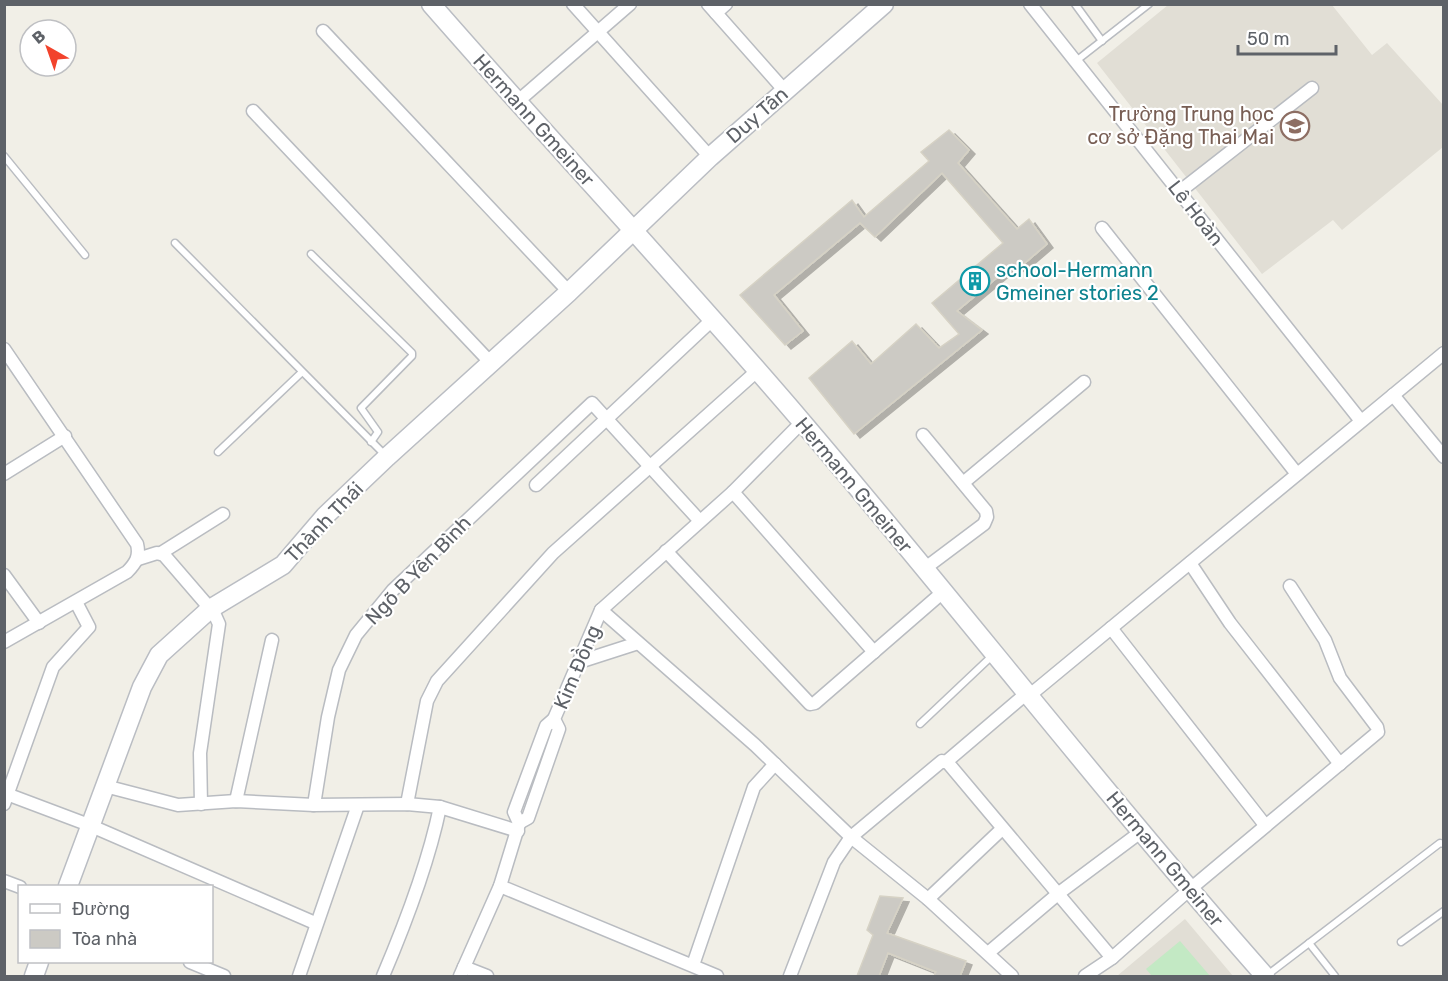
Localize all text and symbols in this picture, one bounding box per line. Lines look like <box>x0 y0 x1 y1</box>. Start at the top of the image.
north arrow <box>18 18 78 78</box>
scale bar <box>1238 18 1336 56</box>
text: B <box>28 26 49 48</box>
text: 50 m <box>1247 28 1290 50</box>
street label: Hermann Gmeiner <box>468 49 600 191</box>
street label: Duy Tân <box>721 82 793 148</box>
place label: Trường Trung học cơ sở Đặng Thai Mai <box>1087 102 1274 149</box>
school or university icon: Trường Trung học cơ sở Đặng Thai Mai <box>1279 110 1311 142</box>
street label: Lê Hoàn <box>1163 176 1229 250</box>
place label: school-Hermann Gmeiner stories 2 <box>996 258 1159 305</box>
building icon: school-Hermann Gmeiner stories 2 <box>959 265 991 297</box>
street label: Hermann Gmeiner <box>790 412 918 558</box>
street label: Thành Thái <box>280 477 368 567</box>
street label: Ngõ B Yên Bình <box>360 511 476 629</box>
street label: Kim Đồng <box>548 621 605 713</box>
street label: Hermann Gmeiner <box>1101 786 1229 932</box>
legend <box>18 885 213 963</box>
text: Đường <box>72 898 130 920</box>
text: Tòa nhà <box>72 928 137 950</box>

